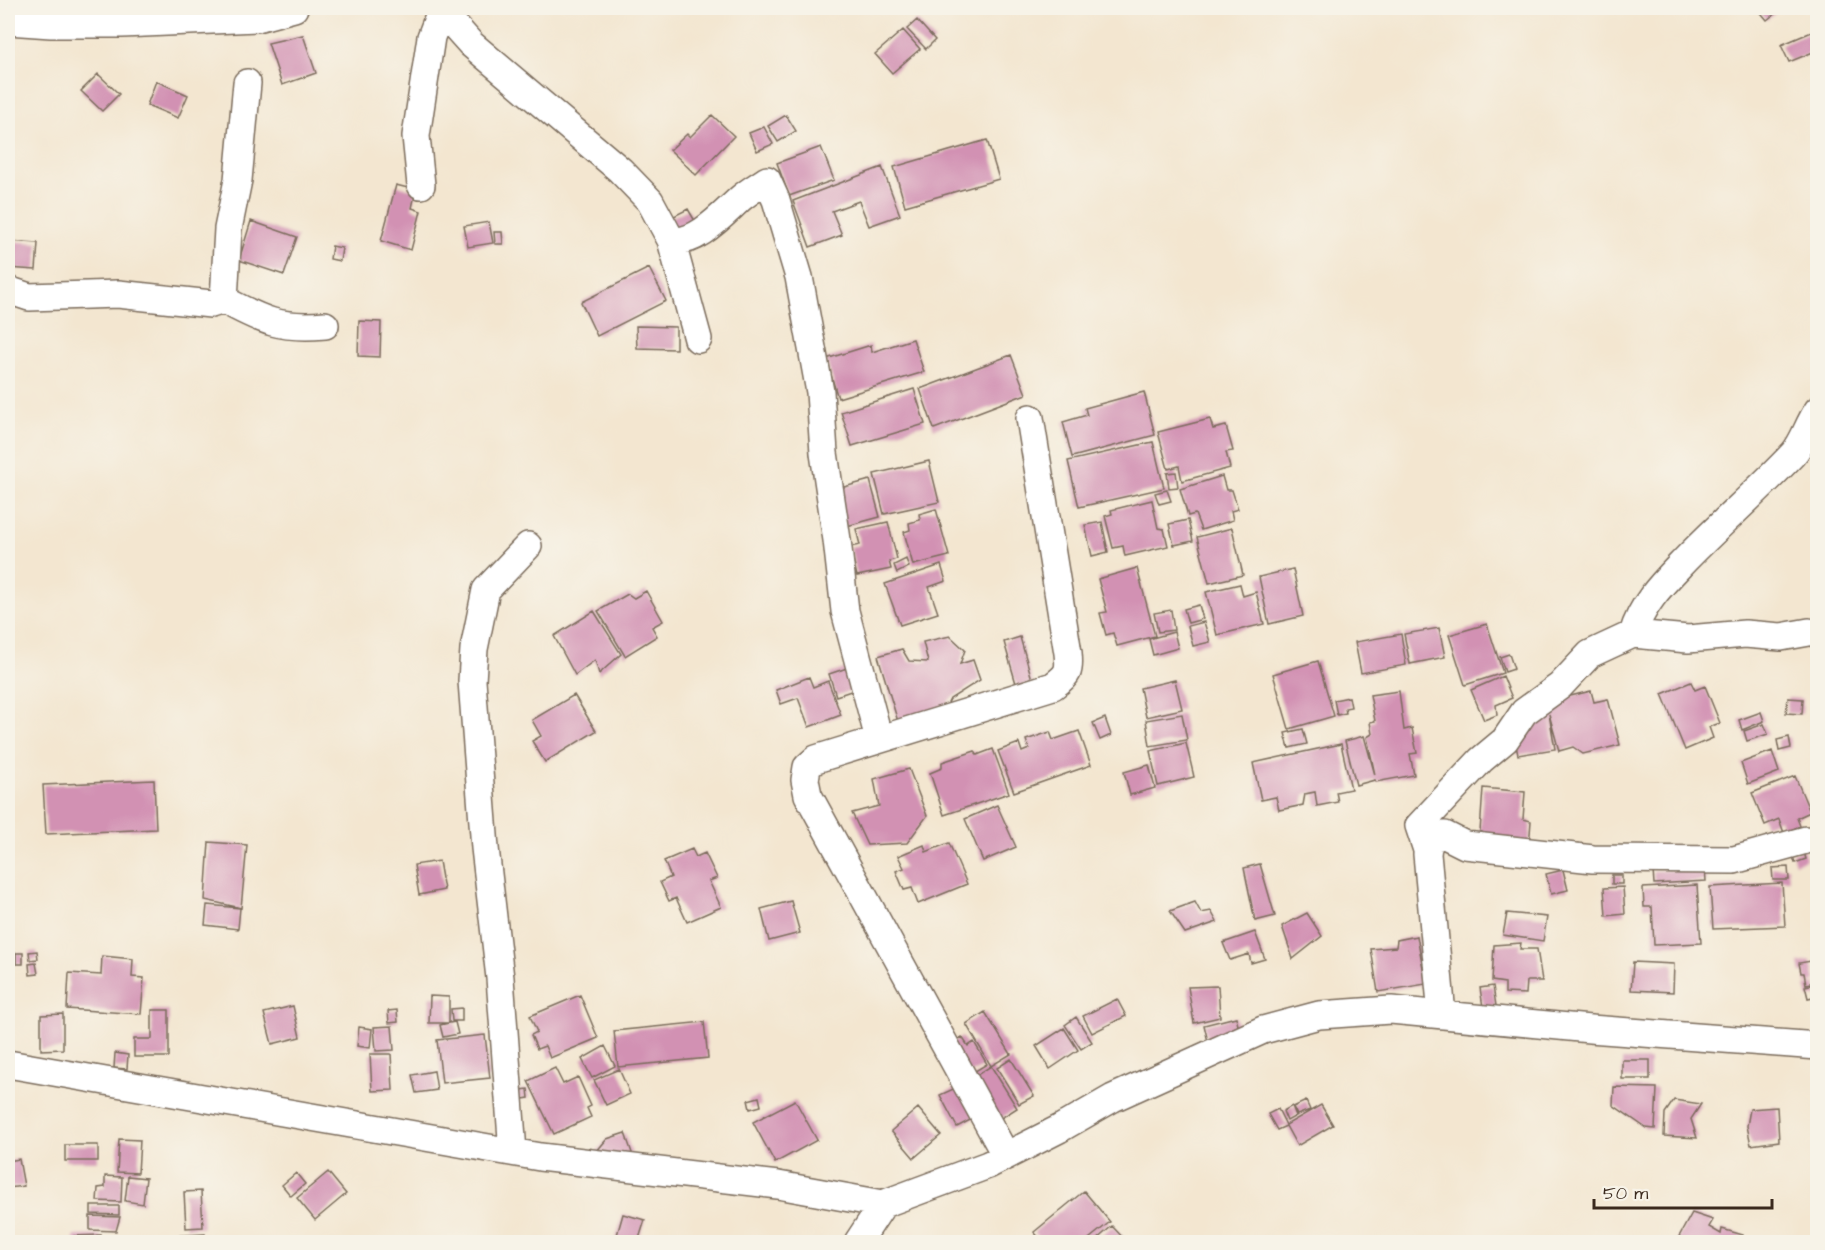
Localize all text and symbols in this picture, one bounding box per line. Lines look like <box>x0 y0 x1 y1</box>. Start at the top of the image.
scale bar <box>1594 1172 1772 1210</box>
text: 50 m <box>1603 1181 1648 1206</box>

